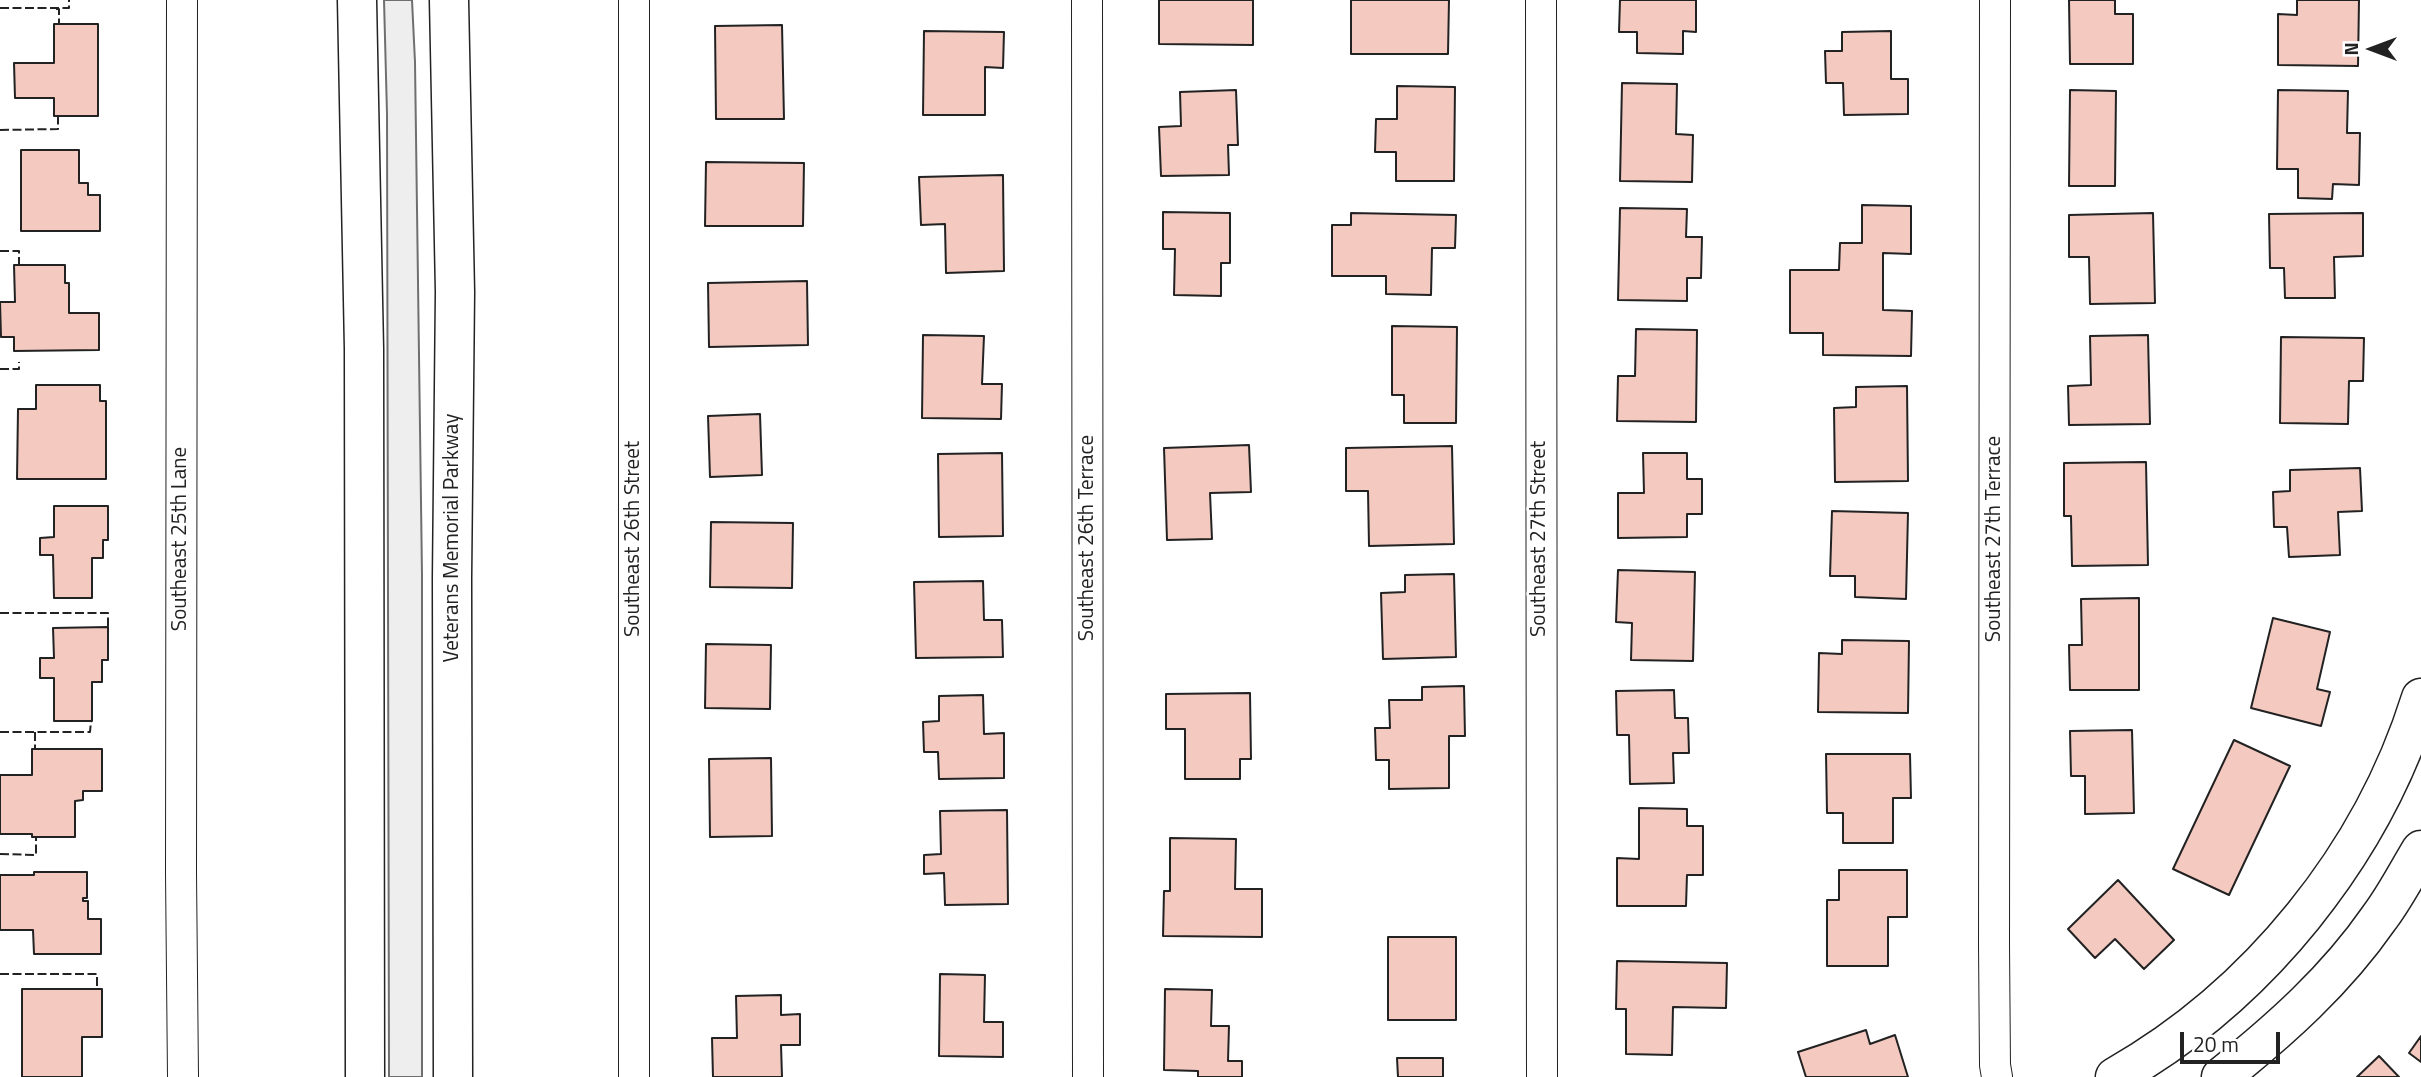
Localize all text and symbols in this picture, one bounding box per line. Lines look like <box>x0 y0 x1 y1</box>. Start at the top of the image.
north arrow <box>2337 14 2407 84</box>
text: N <box>2336 42 2365 56</box>
street label: Veterans Memorial Parkway <box>440 414 466 662</box>
street label: Southeast 26th Terrace <box>1075 435 1101 641</box>
street label: Southeast 27th Terrace <box>1982 436 2008 642</box>
street label: Southeast 26th Street <box>621 441 647 637</box>
street label: Southeast 27th Street <box>1527 441 1553 637</box>
street label: Southeast 25th Lane <box>168 447 194 631</box>
scale bar <box>2183 1018 2283 1062</box>
text: 20 m <box>2193 1028 2239 1060</box>

